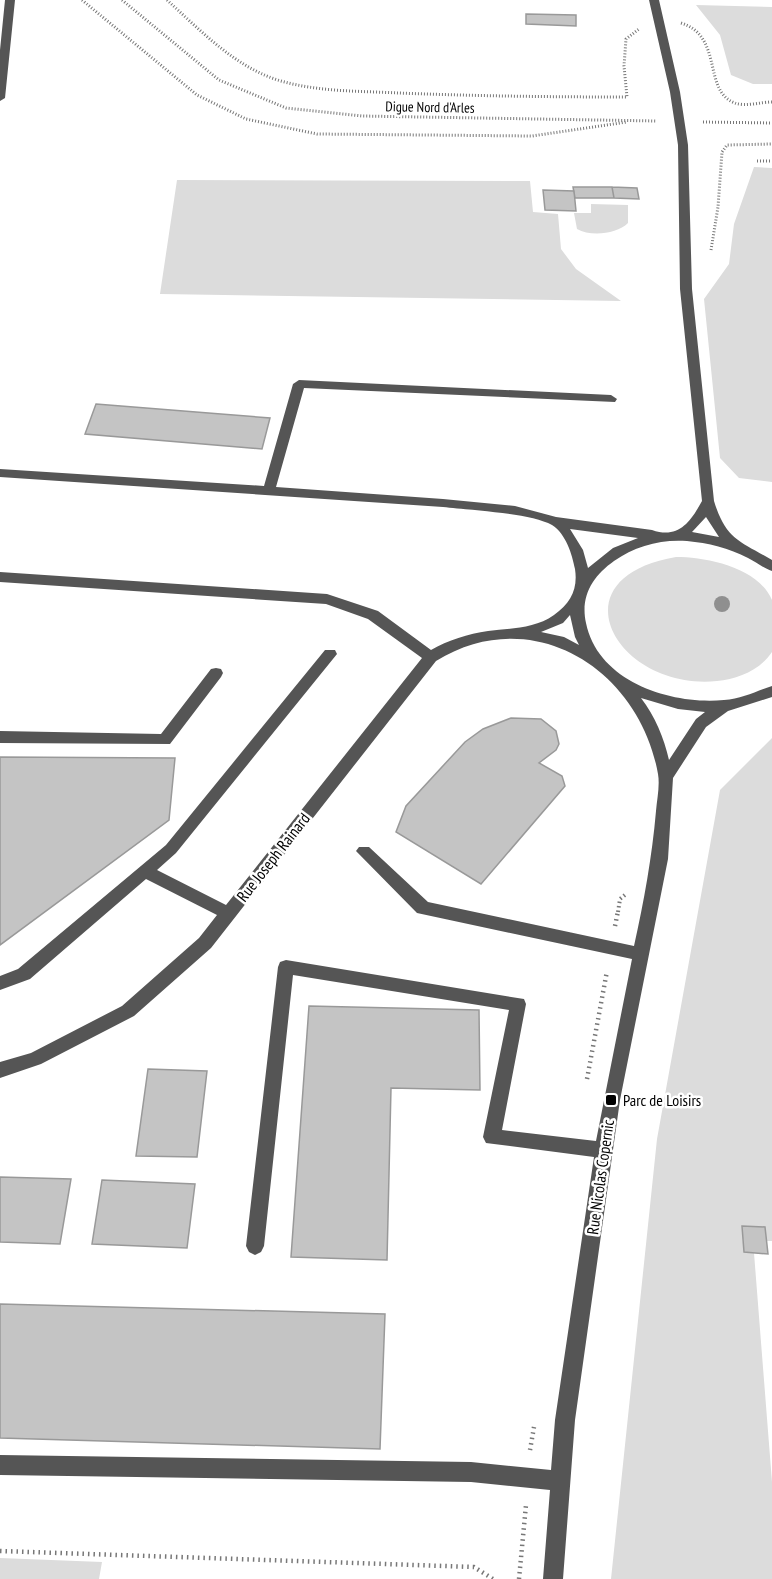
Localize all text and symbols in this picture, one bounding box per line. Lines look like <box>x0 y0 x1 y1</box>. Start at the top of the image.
street label: Digue Nord d'Arles <box>385 97 475 117</box>
street label: Rue Joseph Rainard <box>232 809 314 905</box>
place label: Parc de Loisirs <box>623 1090 701 1110</box>
marker: Parc de Loisirs <box>604 1093 618 1107</box>
street label: Rue Nicolas Copernic <box>582 1118 618 1236</box>

